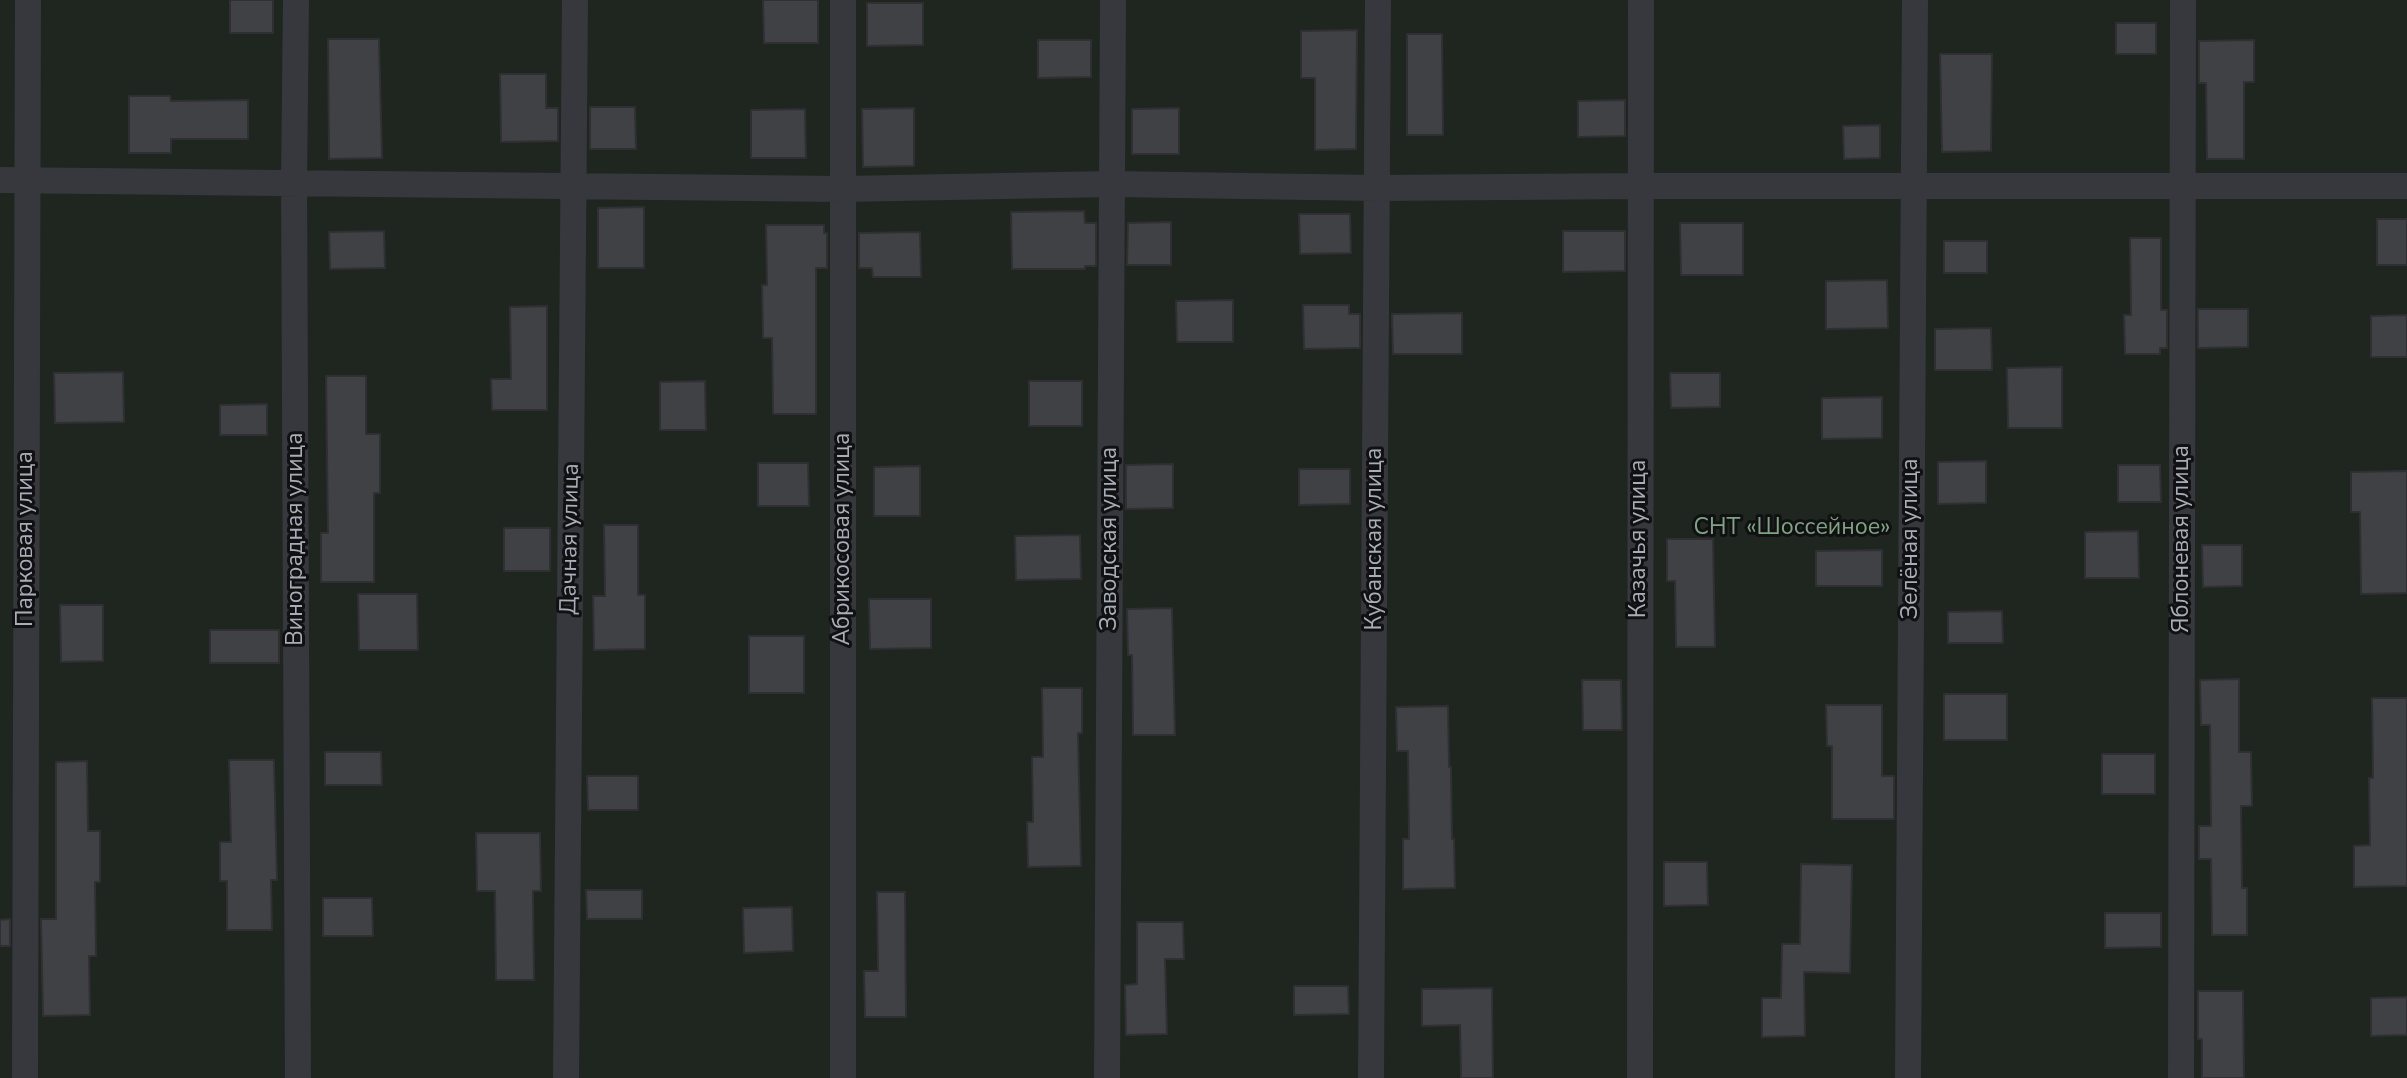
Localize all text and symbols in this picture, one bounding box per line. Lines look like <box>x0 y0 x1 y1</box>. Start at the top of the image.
street label: Виноградная улица <box>282 432 310 646</box>
street label: Абрикосовая улица <box>829 433 857 645</box>
street label: Яблоневая улица <box>2168 445 2196 633</box>
street label: Заводская улица <box>1096 447 1124 631</box>
street label: Кубанская улица <box>1361 448 1389 630</box>
street label: Парковая улица <box>12 451 40 627</box>
street label: Зелёная улица <box>1897 458 1925 620</box>
street label: Казачья улица <box>1625 460 1653 618</box>
street label: Дачная улица <box>556 463 586 615</box>
park label: СНТ «Шоссейное» <box>1694 514 1890 542</box>

